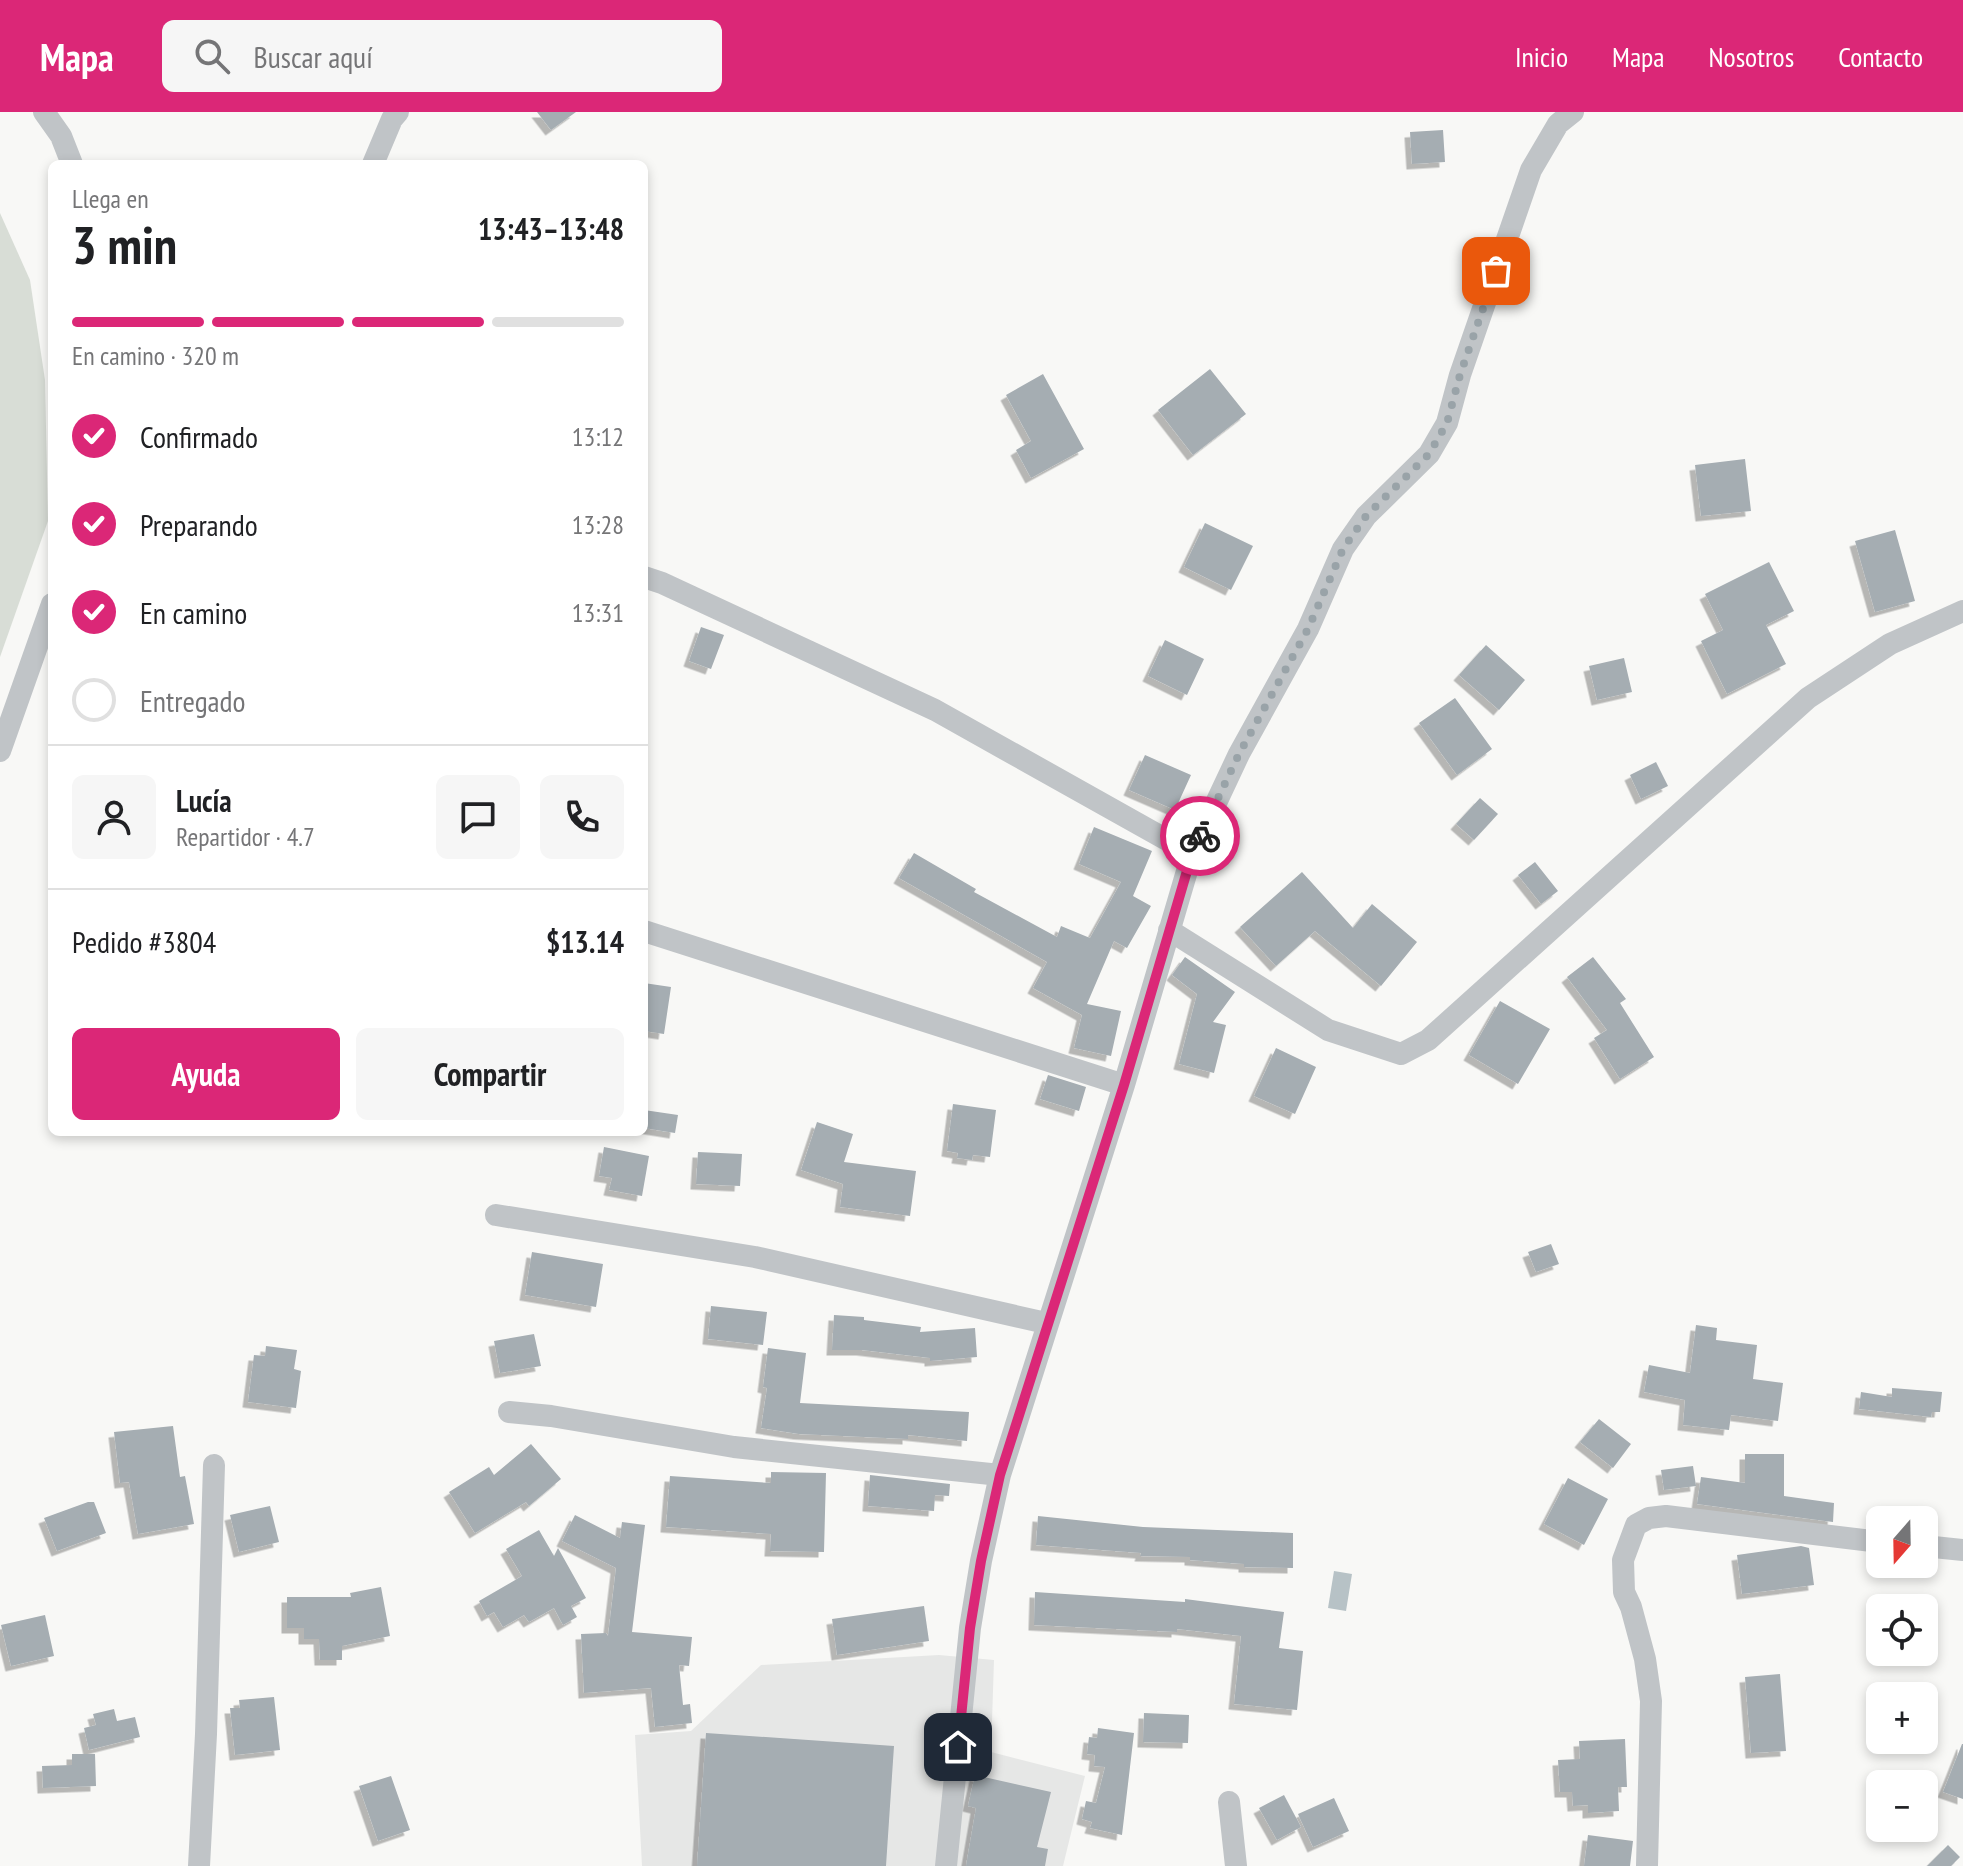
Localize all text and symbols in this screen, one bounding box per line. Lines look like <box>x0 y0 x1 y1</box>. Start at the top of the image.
search box <box>162 20 722 92</box>
text: Mapa <box>40 32 114 81</box>
icon: search <box>190 34 234 78</box>
text: Buscar aquí <box>254 37 373 76</box>
text: Inicio <box>1515 38 1568 75</box>
text: Mapa <box>1612 38 1664 75</box>
text: Nosotros <box>1708 38 1794 75</box>
text: Contacto <box>1838 38 1923 75</box>
text: Llega en <box>72 182 149 215</box>
text: 13:43–13:48 <box>478 209 624 248</box>
text: 3 min <box>72 211 177 278</box>
pin <box>1462 237 1530 305</box>
icon: bag <box>1474 249 1518 293</box>
text: En camino · 320 m <box>72 339 239 372</box>
icon: check <box>72 414 116 458</box>
text: Confirmado <box>140 417 258 456</box>
text: 13:12 <box>572 420 624 453</box>
icon: check <box>72 502 116 546</box>
text: Preparando <box>140 505 258 544</box>
text: 13:28 <box>572 508 624 541</box>
icon: check <box>72 590 116 634</box>
text: En camino <box>140 593 247 632</box>
text: 13:31 <box>572 596 624 629</box>
text: Entregado <box>140 681 246 720</box>
button: person <box>72 775 156 859</box>
button: chat <box>436 775 520 859</box>
button: phone <box>540 775 624 859</box>
text: Lucía <box>176 781 232 820</box>
courier <box>1160 796 1240 876</box>
icon: bike <box>1178 814 1222 858</box>
text: Repartidor · 4.7 <box>176 820 315 853</box>
text: Pedido #3804 <box>72 922 216 961</box>
text: $13.14 <box>546 922 624 961</box>
button: Ayuda <box>72 1028 340 1120</box>
button: Compartir <box>356 1028 624 1120</box>
north arrow <box>1866 1506 1938 1578</box>
map controls <box>1866 1506 1938 1842</box>
button: locate <box>1866 1594 1938 1666</box>
button: + <box>1866 1682 1938 1754</box>
pin <box>924 1713 992 1781</box>
icon: home <box>936 1725 980 1769</box>
button: − <box>1866 1770 1938 1842</box>

